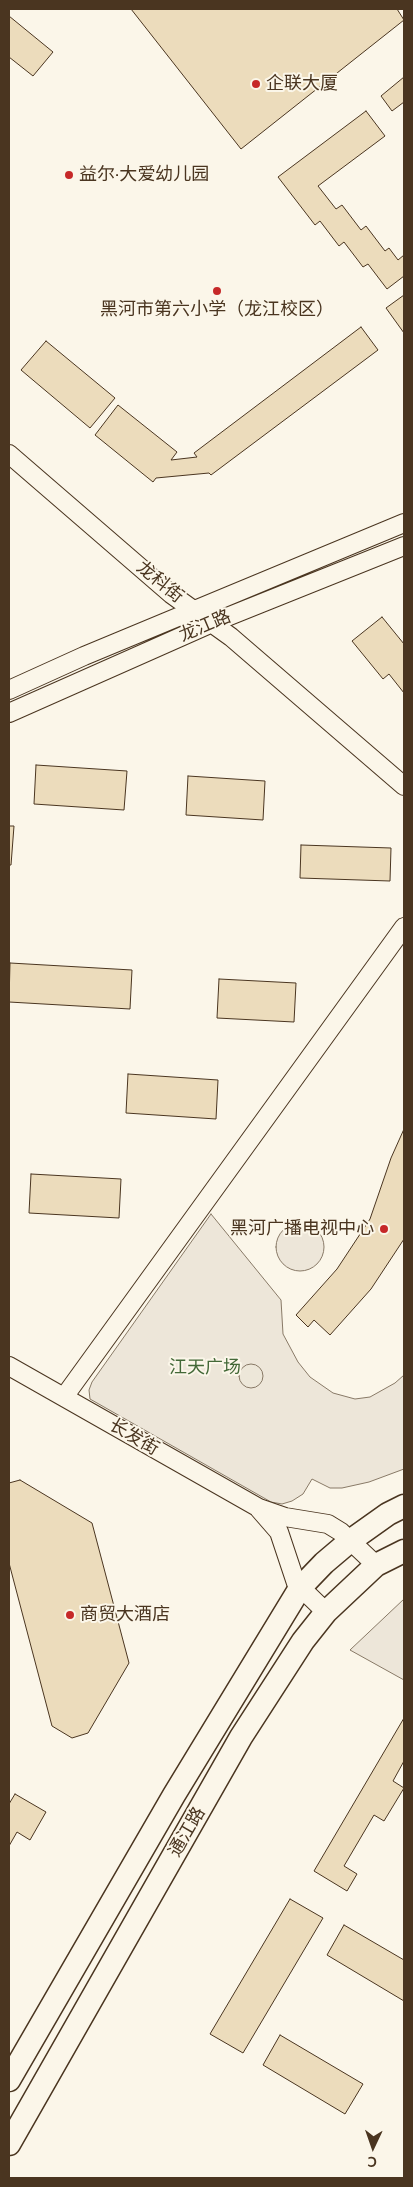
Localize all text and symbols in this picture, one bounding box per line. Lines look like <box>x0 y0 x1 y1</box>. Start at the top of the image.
place label: 企联大厦 <box>266 73 338 95</box>
marker: 企联大厦 <box>250 78 262 90</box>
place label: 益尔·大爱幼儿园 <box>79 164 209 186</box>
marker: 益尔·大爱幼儿园 <box>63 169 75 181</box>
marker: 黑河市第六小学（龙江校区） <box>211 285 223 297</box>
place label: 黑河市第六小学（龙江校区） <box>100 299 334 321</box>
street label: 龙科街 <box>132 557 188 607</box>
street label: 龙江路 <box>176 606 234 646</box>
place label: 黑河广播电视中心 <box>230 1218 374 1240</box>
marker: 黑河广播电视中心 <box>378 1223 390 1235</box>
park label: 江天广场 <box>169 1357 241 1379</box>
street label: 长发街 <box>105 1414 163 1460</box>
place label: 商贸大酒店 <box>80 1604 170 1626</box>
marker: 商贸大酒店 <box>64 1609 76 1621</box>
street label: 通江路 <box>164 1803 210 1861</box>
north arrow <box>348 2122 398 2172</box>
text: С <box>367 2153 377 2171</box>

